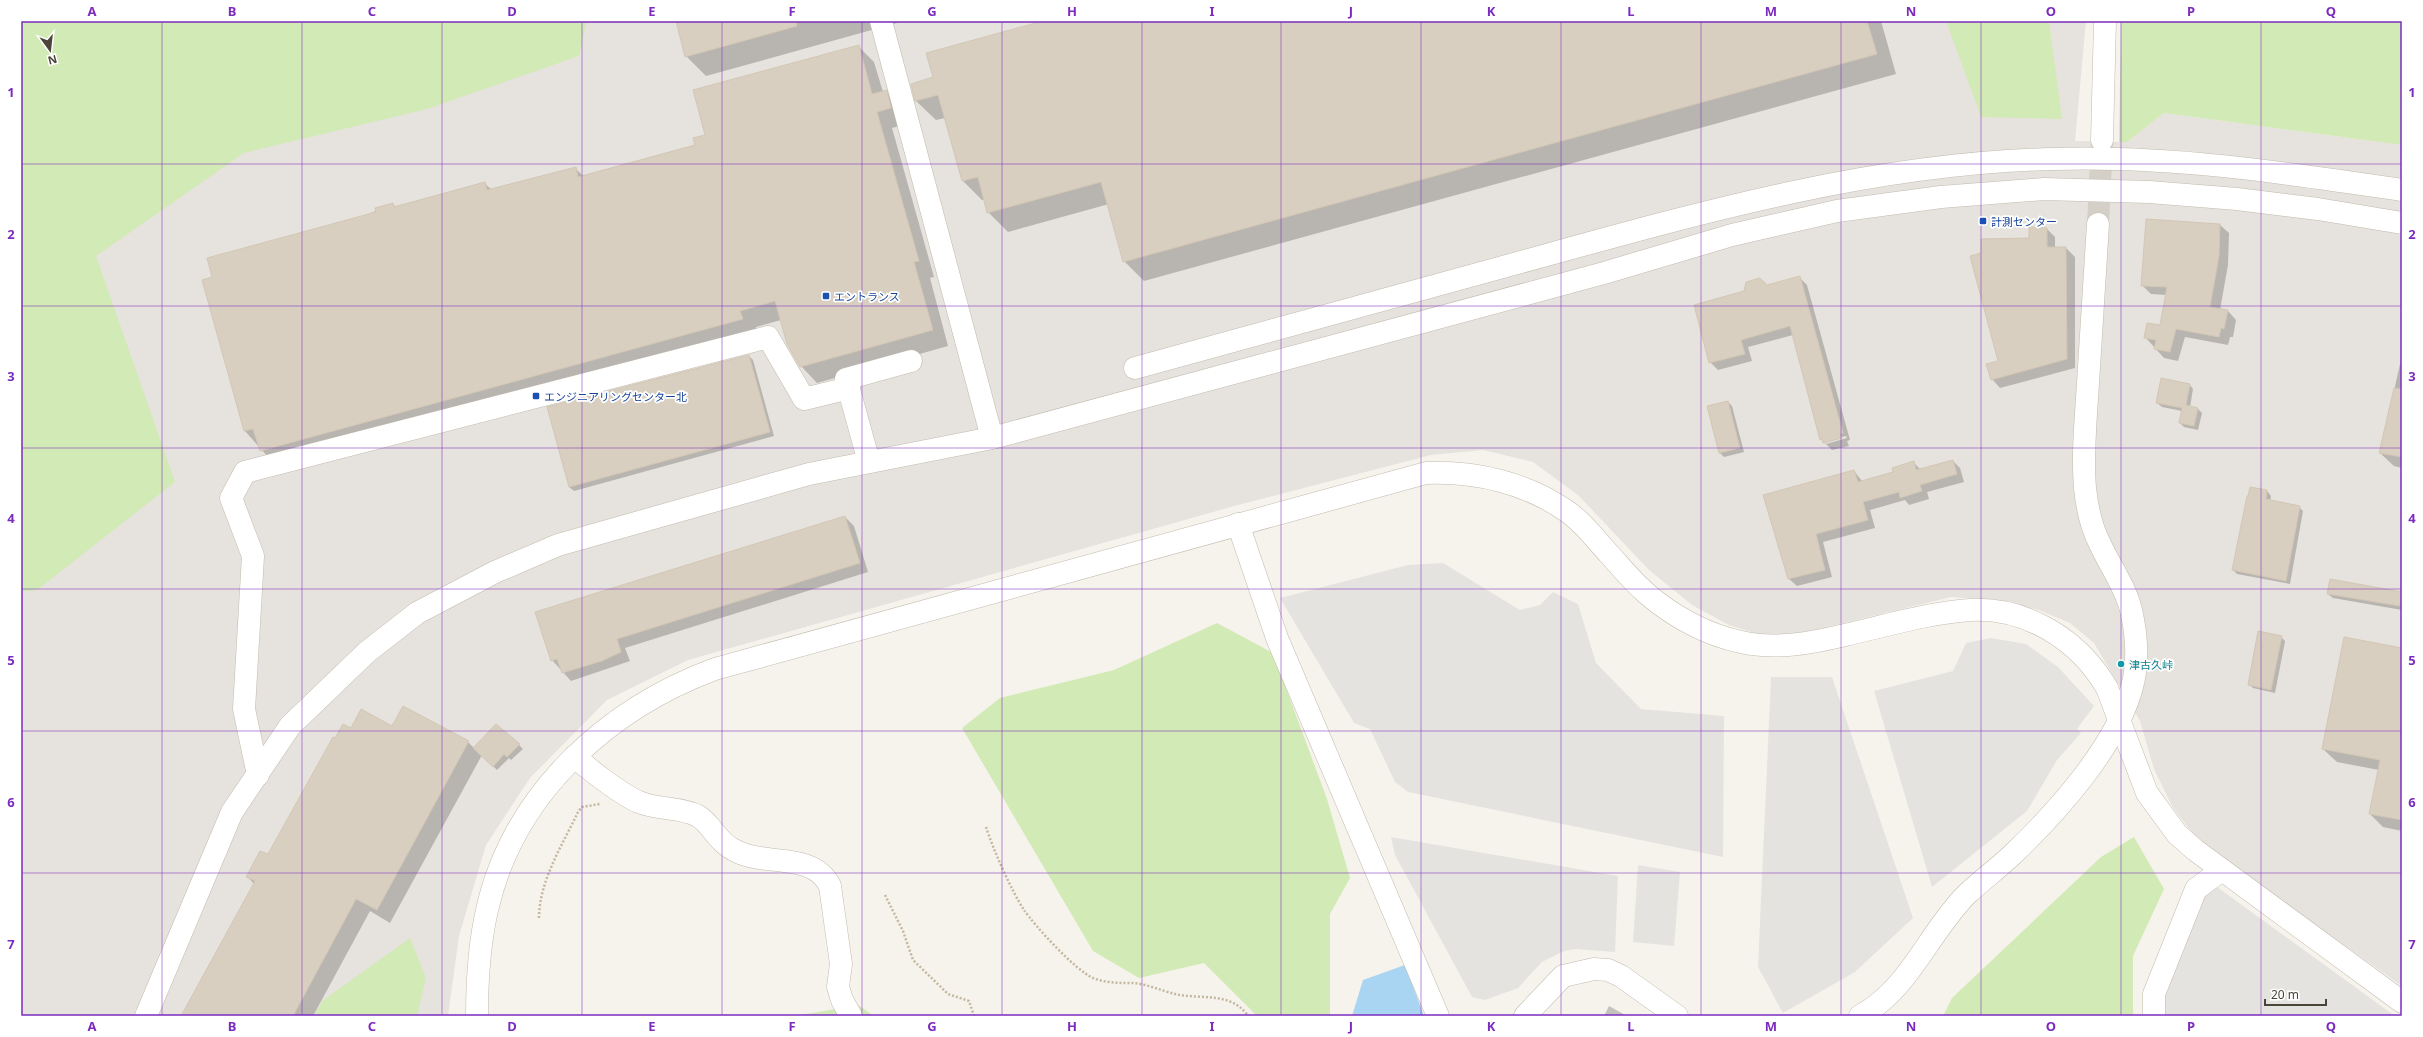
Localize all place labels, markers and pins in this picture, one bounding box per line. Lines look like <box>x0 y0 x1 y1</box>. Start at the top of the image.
place label: 計測センター <box>1991 214 2057 229</box>
marker: 計測センター <box>1978 216 1988 226</box>
place label: エントランス <box>834 289 900 304</box>
marker: エントランス <box>821 291 831 301</box>
place label: エンジニアリングセンター北 <box>544 389 687 404</box>
marker: エンジニアリングセンター北 <box>531 391 541 401</box>
place label: 津古久峠 <box>2129 657 2173 672</box>
marker: 津古久峠 <box>2116 659 2126 669</box>

